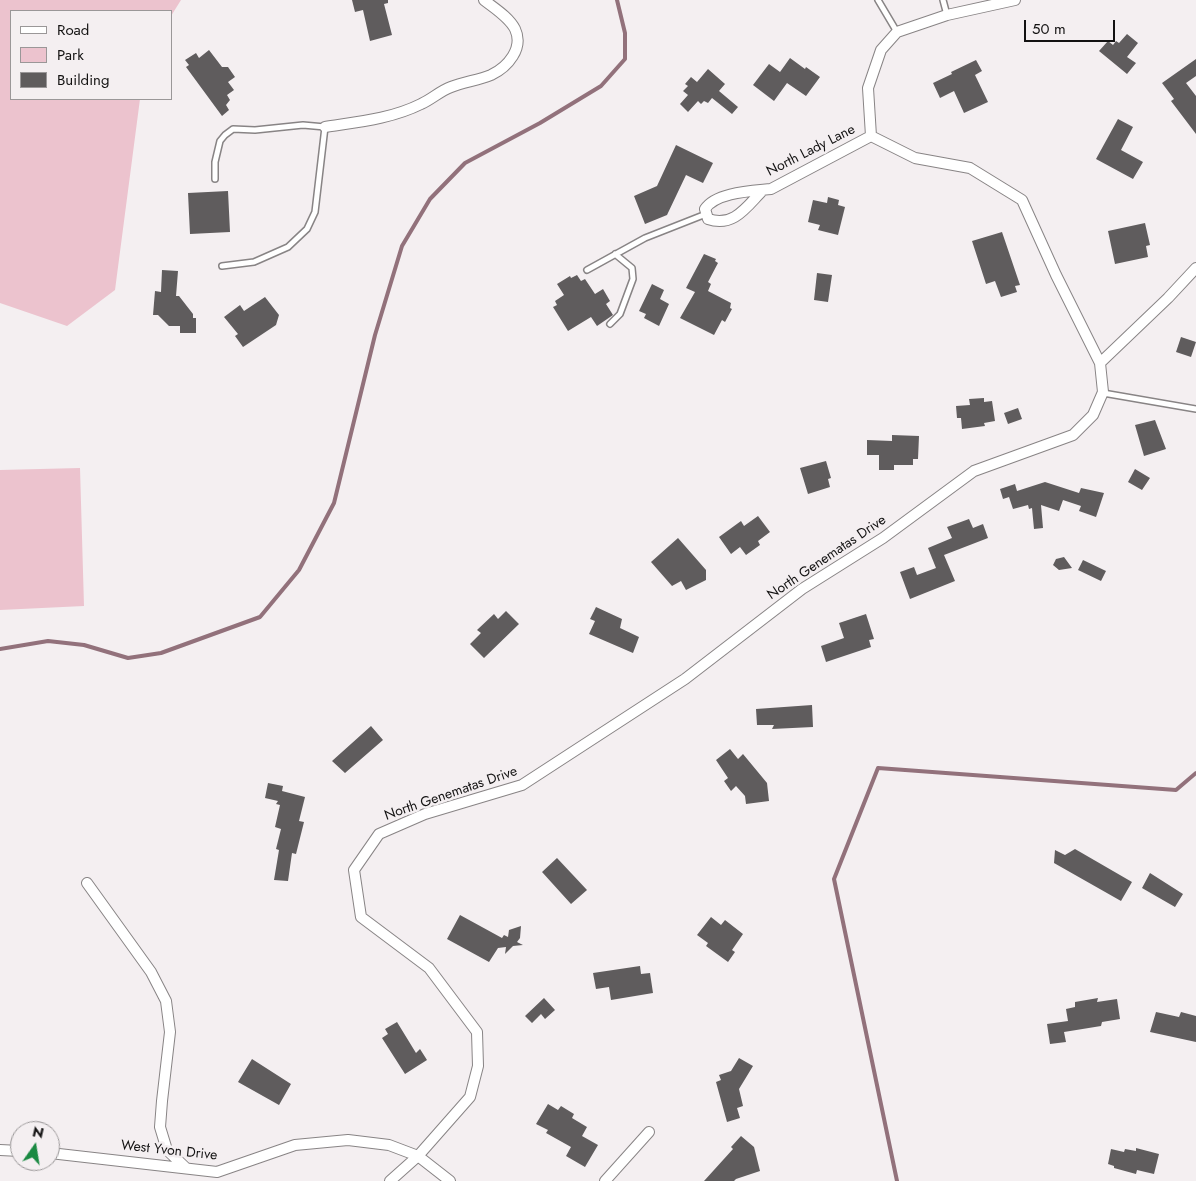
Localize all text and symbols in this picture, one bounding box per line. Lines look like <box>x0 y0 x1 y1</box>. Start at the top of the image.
legend <box>10 10 172 100</box>
scale bar <box>1026 10 1117 42</box>
text: 50 m <box>1032 18 1066 40</box>
text: Road <box>57 19 89 41</box>
text: Park <box>57 44 84 66</box>
text: Building <box>57 69 109 91</box>
street label: North Lady Lane <box>764 121 858 181</box>
street label: North Genematas Drive <box>764 512 890 604</box>
street label: North Genematas Drive <box>382 763 520 825</box>
north arrow <box>10 1121 60 1171</box>
text: N <box>30 1121 46 1143</box>
street label: West Yvon Drive <box>120 1138 218 1164</box>

